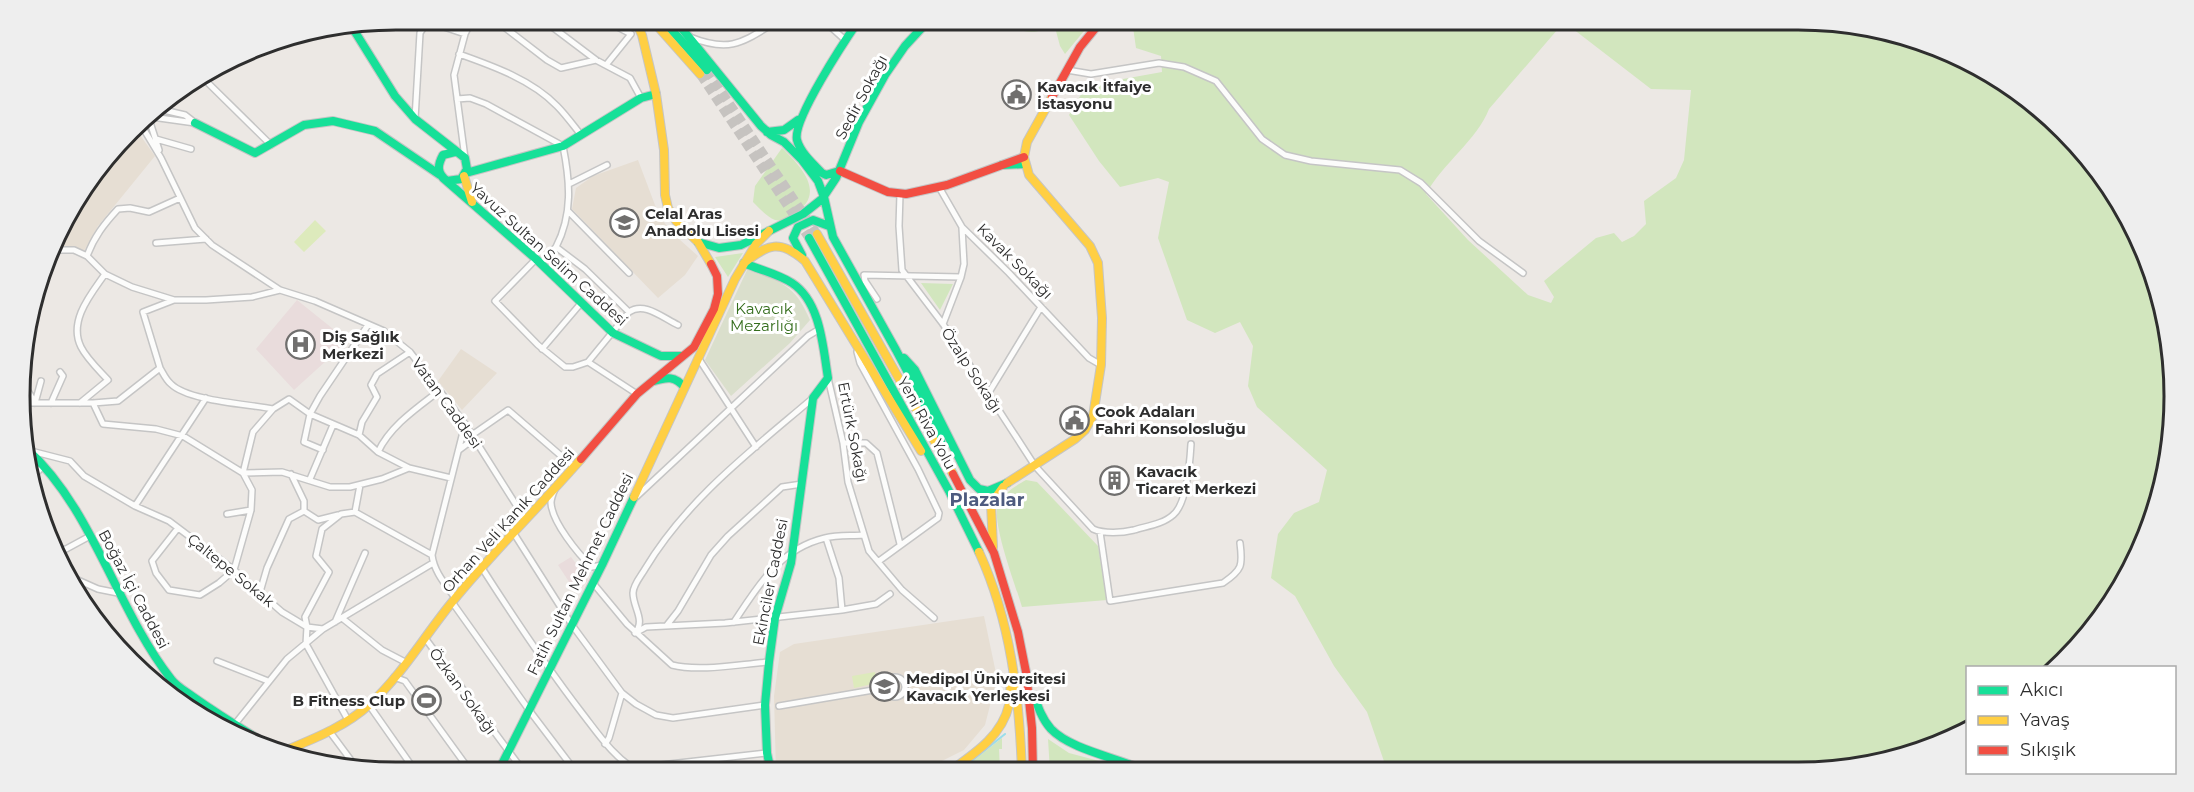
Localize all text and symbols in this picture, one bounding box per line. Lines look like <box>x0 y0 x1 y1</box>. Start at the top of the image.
street label: Sedir Sokağı <box>831 51 891 143</box>
place label: Kavacık İtfaiye İstasyonu <box>1037 77 1152 113</box>
public building icon: Kavacık İtfaiye İstasyonu <box>1000 79 1032 111</box>
street label: Yavuz Sultan Selim Caddesi <box>466 178 632 330</box>
place label: Celal Aras Anadolu Lisesi <box>644 204 759 240</box>
school or university icon: Celal Aras Anadolu Lisesi <box>608 206 640 238</box>
street label: Kavak Sokağı <box>973 219 1057 303</box>
park label: Kavacık Mezarlığı <box>730 299 798 335</box>
street label: Özalp Sokağı <box>937 324 1007 416</box>
place label: Diş Sağlık Merkezi <box>322 327 400 363</box>
hospital icon: Diş Sağlık Merkezi <box>285 329 317 361</box>
street label: Vatan Caddesi <box>408 354 486 452</box>
street label: Yeni Riva Yolu <box>894 373 960 473</box>
street label: Ertürk Sokağı <box>834 380 872 484</box>
place label: Cook Adaları Fahri Konsolosluğu <box>1095 402 1246 438</box>
public building icon: Cook Adaları Fahri Konsolosluğu <box>1058 404 1090 436</box>
street label: Orhan Veli Kanık Caddesi <box>438 444 578 596</box>
place label: Kavacık Ticaret Merkezi <box>1136 462 1256 498</box>
building icon: Kavacık Ticaret Merkezi <box>1099 464 1131 496</box>
street label: Fatih Sultan Mehmet Caddesi <box>523 470 637 678</box>
district label: Plazalar <box>950 489 1025 511</box>
street label: Ekinciler Caddesi <box>748 517 792 647</box>
street label: Boğaz İçi Caddesi <box>95 526 173 652</box>
street label: Çaltepe Sokak <box>184 529 278 611</box>
street label: Özkan Sokağı <box>425 644 501 738</box>
legend <box>1966 666 2176 774</box>
place label: Medipol Üniversitesi Kavacık Yerleşkesi <box>906 669 1066 705</box>
school or university icon: Medipol Üniversitesi Kavacık Yerleşkesi <box>869 671 901 703</box>
text: Akıcı <box>2020 679 2063 701</box>
sports icon: B Fitness Clup <box>410 684 442 716</box>
place label: B Fitness Clup <box>293 691 405 710</box>
text: Yavaş <box>2020 709 2070 731</box>
text: Sıkışık <box>2020 739 2076 761</box>

